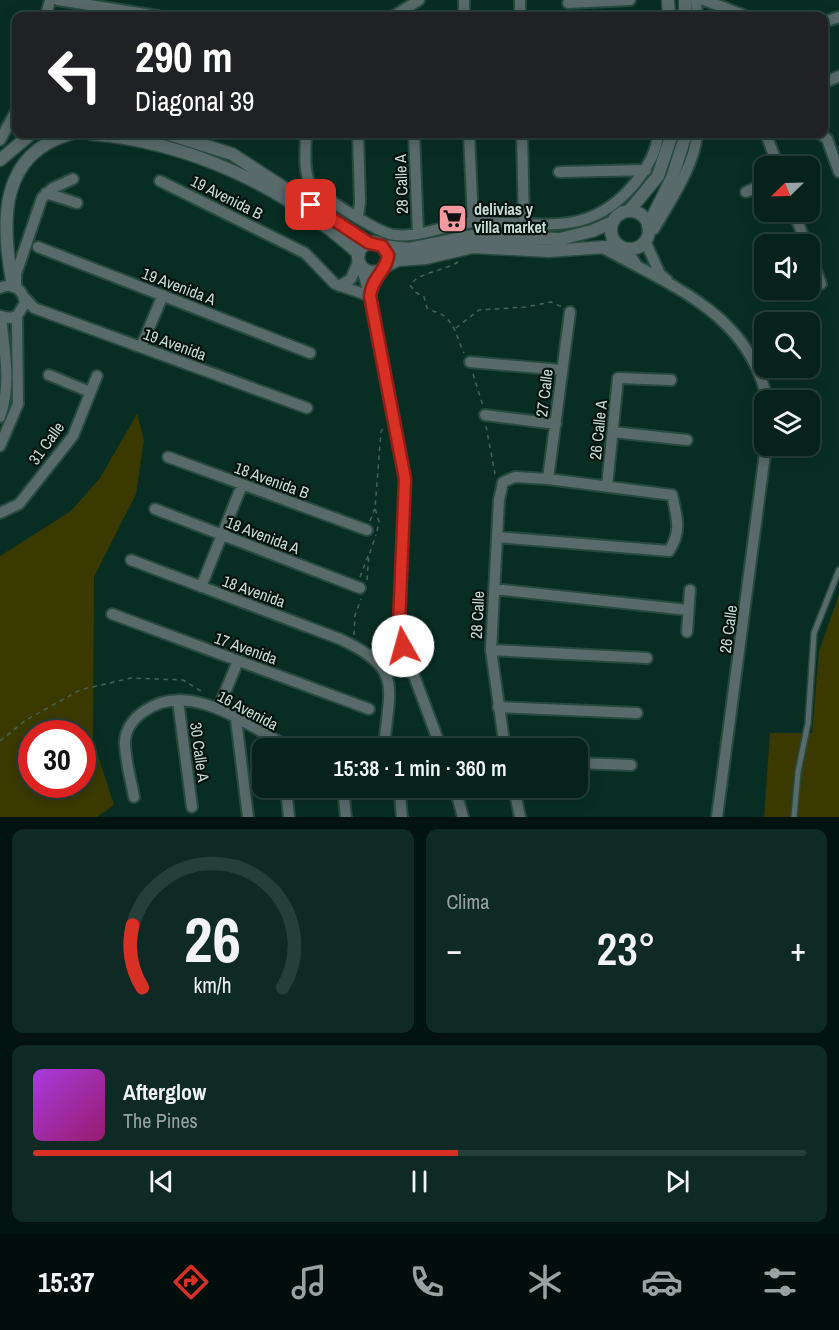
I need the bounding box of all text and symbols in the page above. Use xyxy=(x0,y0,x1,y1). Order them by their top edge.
text: 290 m xyxy=(135,29,233,85)
icon: left xyxy=(36,36,114,114)
text: Diagonal 39 xyxy=(135,83,254,119)
street label: 28 Calle A xyxy=(389,153,413,214)
north arrow xyxy=(754,156,820,222)
map controls xyxy=(754,156,820,456)
street label: 19 Avenida B xyxy=(187,170,267,225)
pin xyxy=(285,179,336,230)
icon: arrive xyxy=(294,188,327,221)
place label: delivias y villa market xyxy=(474,198,547,238)
supermarket icon: delivias y villa market xyxy=(437,202,469,234)
button: sound xyxy=(754,234,820,300)
street label: 19 Avenida A xyxy=(139,262,219,310)
button: search xyxy=(754,312,820,378)
street label: 19 Avenida xyxy=(140,322,210,366)
street label: 27 Calle xyxy=(530,368,558,418)
button: layers xyxy=(754,390,820,456)
street label: 26 Calle A xyxy=(584,399,612,461)
street label: 31 Calle xyxy=(23,417,69,469)
street label: 18 Avenida B xyxy=(232,456,313,504)
street label: 18 Avenida A xyxy=(223,511,303,559)
street label: 18 Avenida xyxy=(219,569,289,613)
street label: 28 Calle xyxy=(465,590,489,640)
street label: 26 Calle xyxy=(714,604,742,654)
position arrow xyxy=(371,614,435,678)
street label: 17 Avenida xyxy=(211,626,281,670)
street label: 16 Avenida xyxy=(214,685,283,735)
speed limit sign: 30 xyxy=(18,720,96,798)
street label: 30 Calle A xyxy=(185,721,215,783)
text: 15:38 · 1 min · 360 m xyxy=(333,753,507,783)
text: Clima xyxy=(447,888,489,915)
text: 26 xyxy=(184,897,241,981)
text: 23° xyxy=(597,918,656,979)
text: − xyxy=(447,927,462,971)
text: + xyxy=(790,927,806,971)
text: km/h xyxy=(194,971,232,1000)
text: Afterglow xyxy=(123,1077,206,1107)
text: The Pines xyxy=(123,1107,198,1134)
icon: previous xyxy=(145,1165,178,1198)
icon: pause xyxy=(403,1165,436,1198)
icon: next xyxy=(661,1165,694,1198)
icon: directions xyxy=(170,1261,212,1303)
icon: music xyxy=(288,1261,330,1303)
icon: phone xyxy=(406,1261,448,1303)
icon: climate xyxy=(524,1261,566,1303)
icon: car xyxy=(641,1261,683,1303)
icon: filters xyxy=(759,1261,801,1303)
text: 15:37 xyxy=(38,1264,95,1300)

